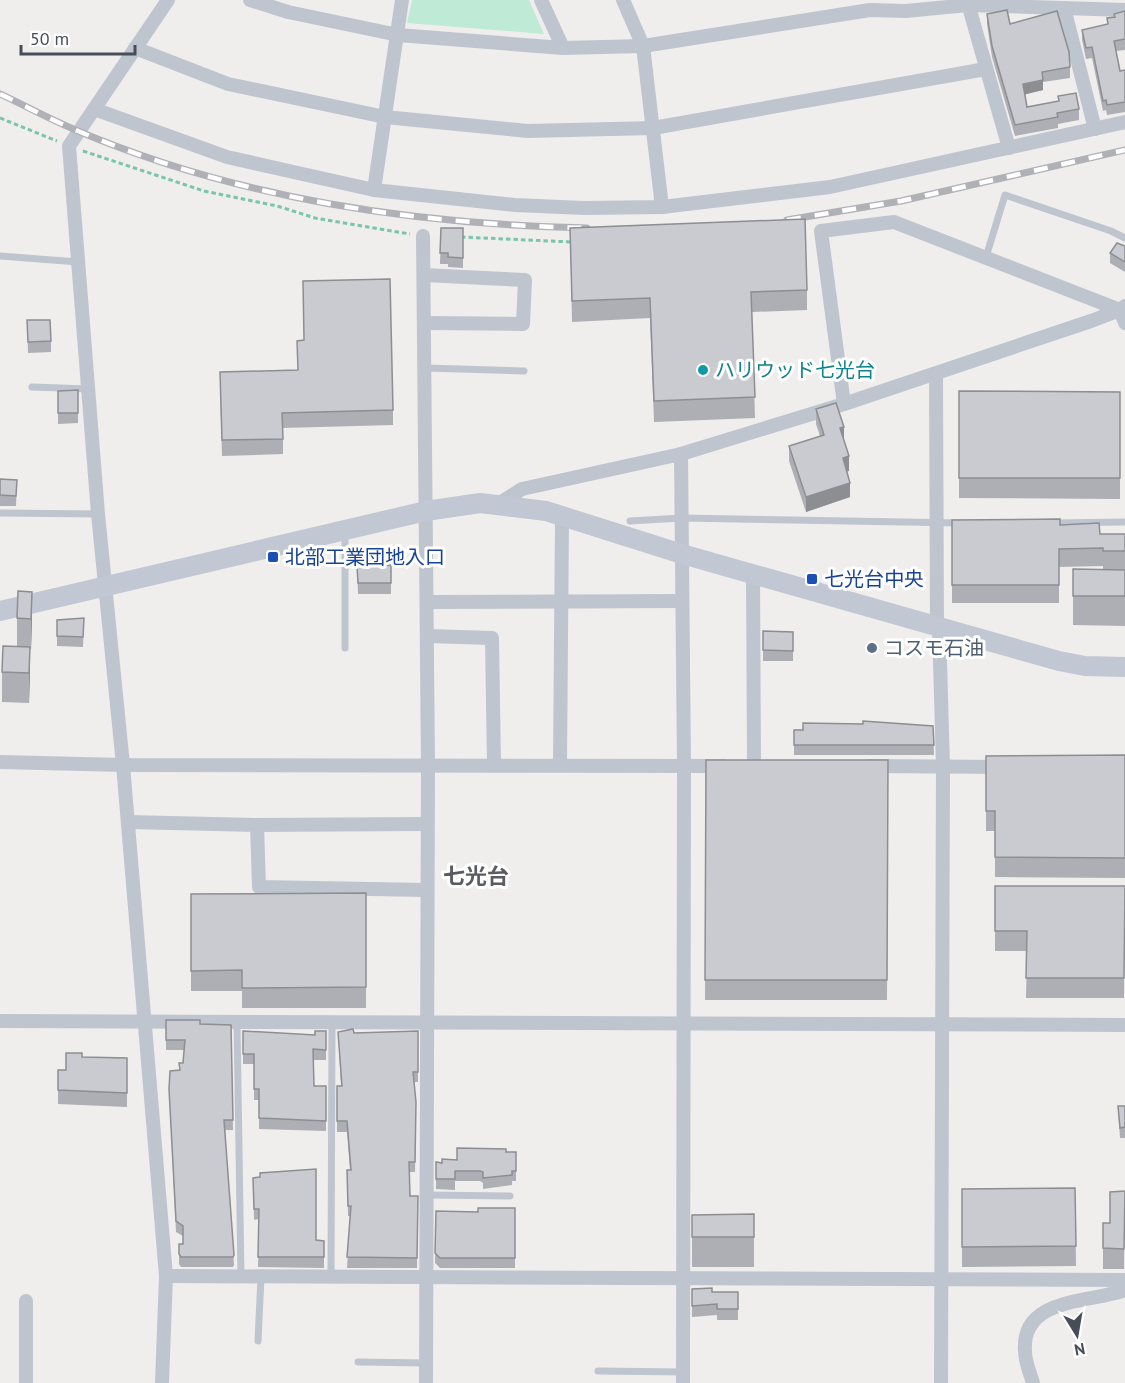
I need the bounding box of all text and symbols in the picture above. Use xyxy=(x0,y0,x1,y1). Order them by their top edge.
scale bar xyxy=(21,18,135,56)
text: 50 m xyxy=(30,27,69,50)
place label: ハリウッド七光台 xyxy=(715,357,875,383)
marker: ハリウッド七光台 xyxy=(696,363,710,377)
place label: 北部工業団地入口 xyxy=(285,544,445,570)
marker: 北部工業団地入口 xyxy=(266,550,280,564)
place label: 七光台中央 xyxy=(824,566,924,592)
marker: 七光台中央 xyxy=(805,572,819,586)
place label: コスモ石油 xyxy=(884,635,984,661)
marker: コスモ石油 xyxy=(865,641,879,655)
district label: 七光台 xyxy=(443,862,509,890)
north arrow xyxy=(1047,1305,1107,1365)
text: N xyxy=(1073,1339,1087,1361)

